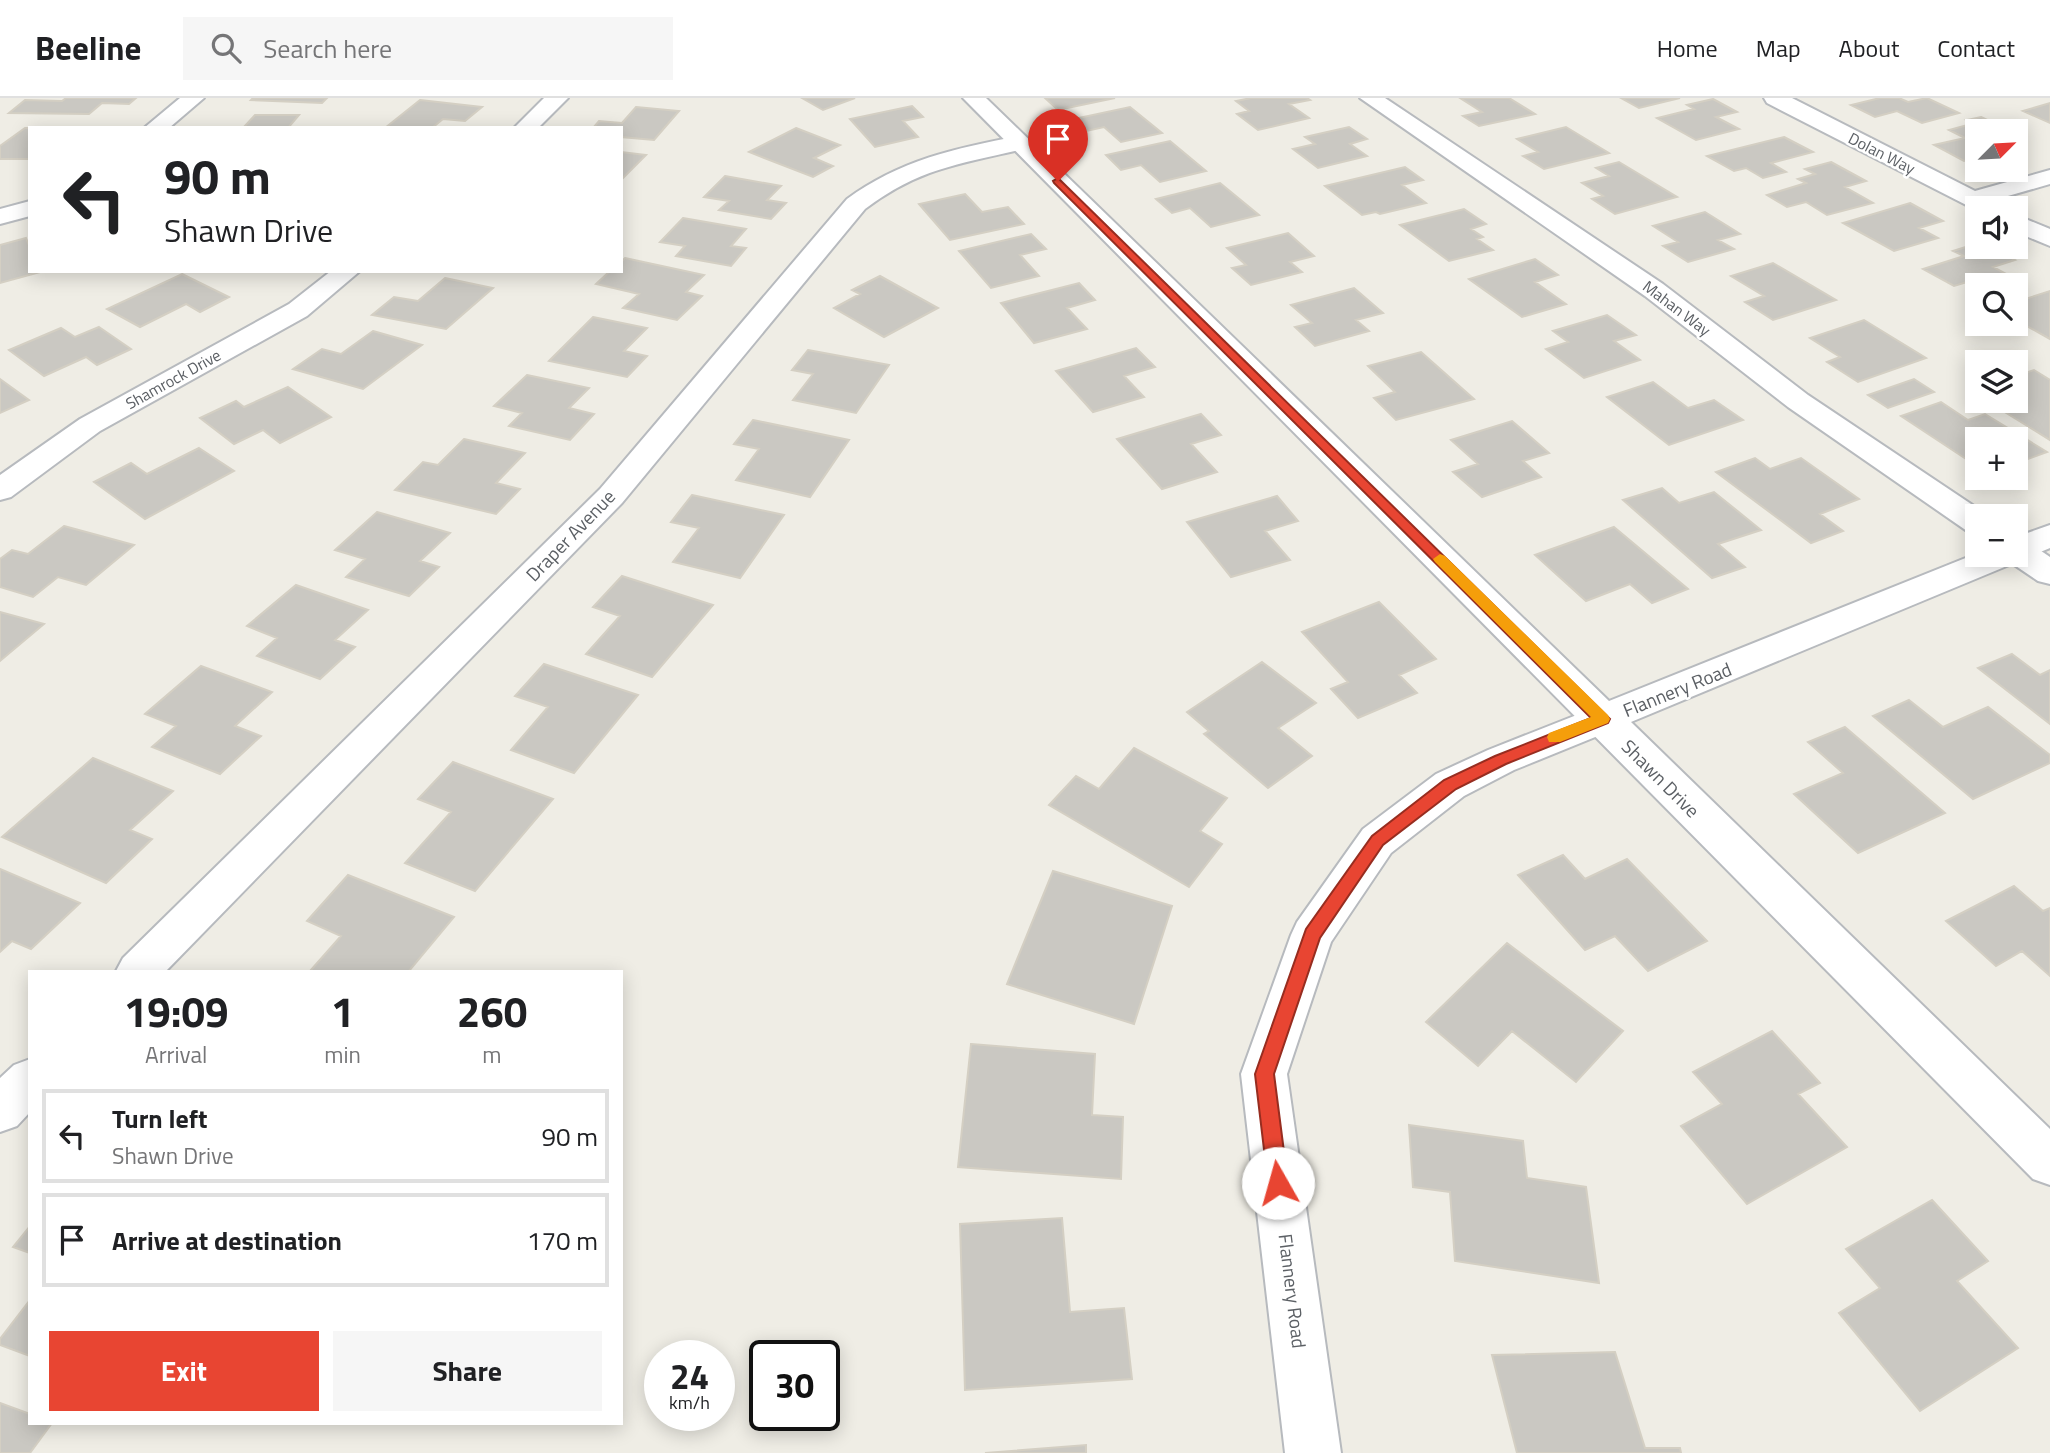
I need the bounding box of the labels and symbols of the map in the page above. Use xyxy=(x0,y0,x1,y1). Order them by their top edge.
pin xyxy=(1028,109,1088,181)
north arrow xyxy=(1965,119,2028,182)
street label: Dolan Way xyxy=(1844,126,1920,180)
street label: Mahan Way xyxy=(1638,274,1716,342)
street label: Shamrock Drive xyxy=(121,343,225,415)
street label: Draper Avenue xyxy=(519,482,621,588)
street label: Flannery Road xyxy=(1618,654,1736,724)
street label: Shawn Drive xyxy=(1615,732,1707,824)
position arrow xyxy=(1241,1146,1315,1220)
street label: Flannery Road xyxy=(1272,1232,1314,1350)
speed limit sign: 30 xyxy=(749,1340,840,1431)

